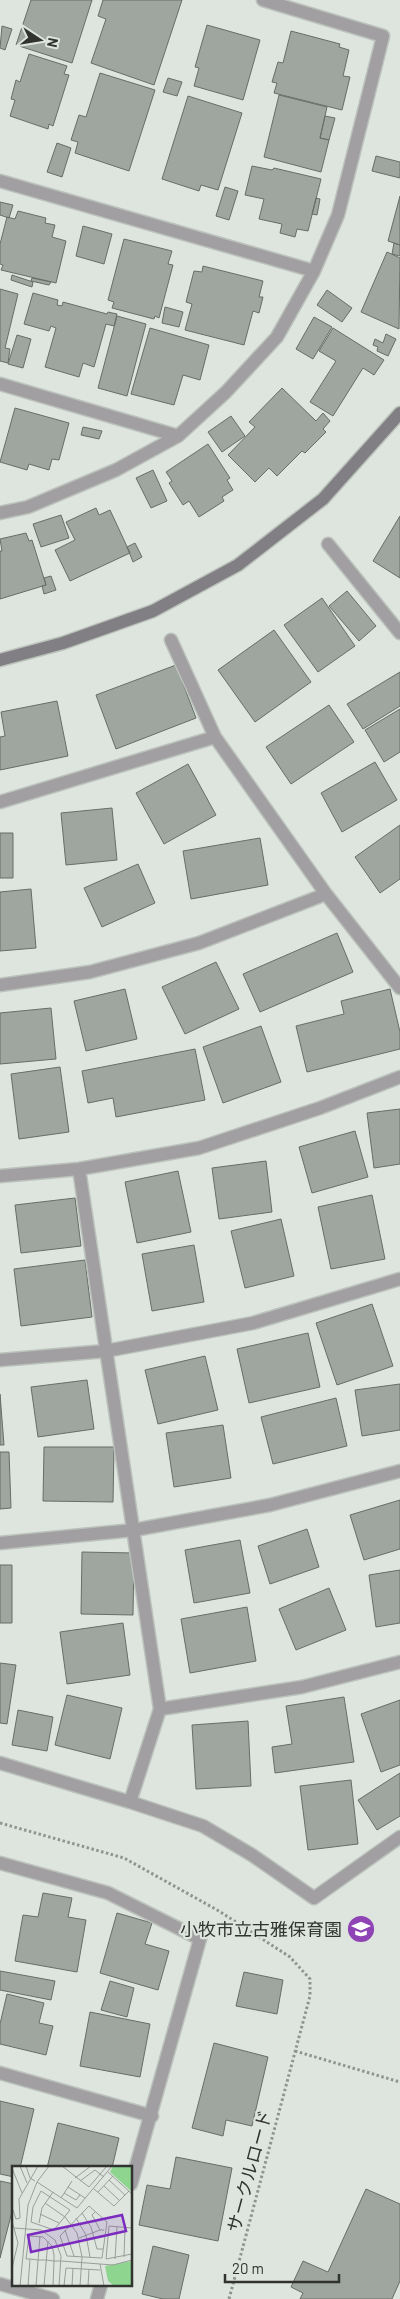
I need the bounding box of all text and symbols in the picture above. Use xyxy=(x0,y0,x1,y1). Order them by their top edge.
north arrow xyxy=(15,15,65,65)
text: N xyxy=(44,36,62,49)
school or university icon: 小牧市立古雅保育園 xyxy=(346,1914,376,1944)
place label: 小牧市立古雅保育園 xyxy=(180,1918,342,1940)
street label: サークルロード xyxy=(222,2108,276,2234)
inset map xyxy=(12,2166,132,2286)
scale bar xyxy=(225,2252,339,2284)
text: 20 m xyxy=(232,2259,264,2277)

